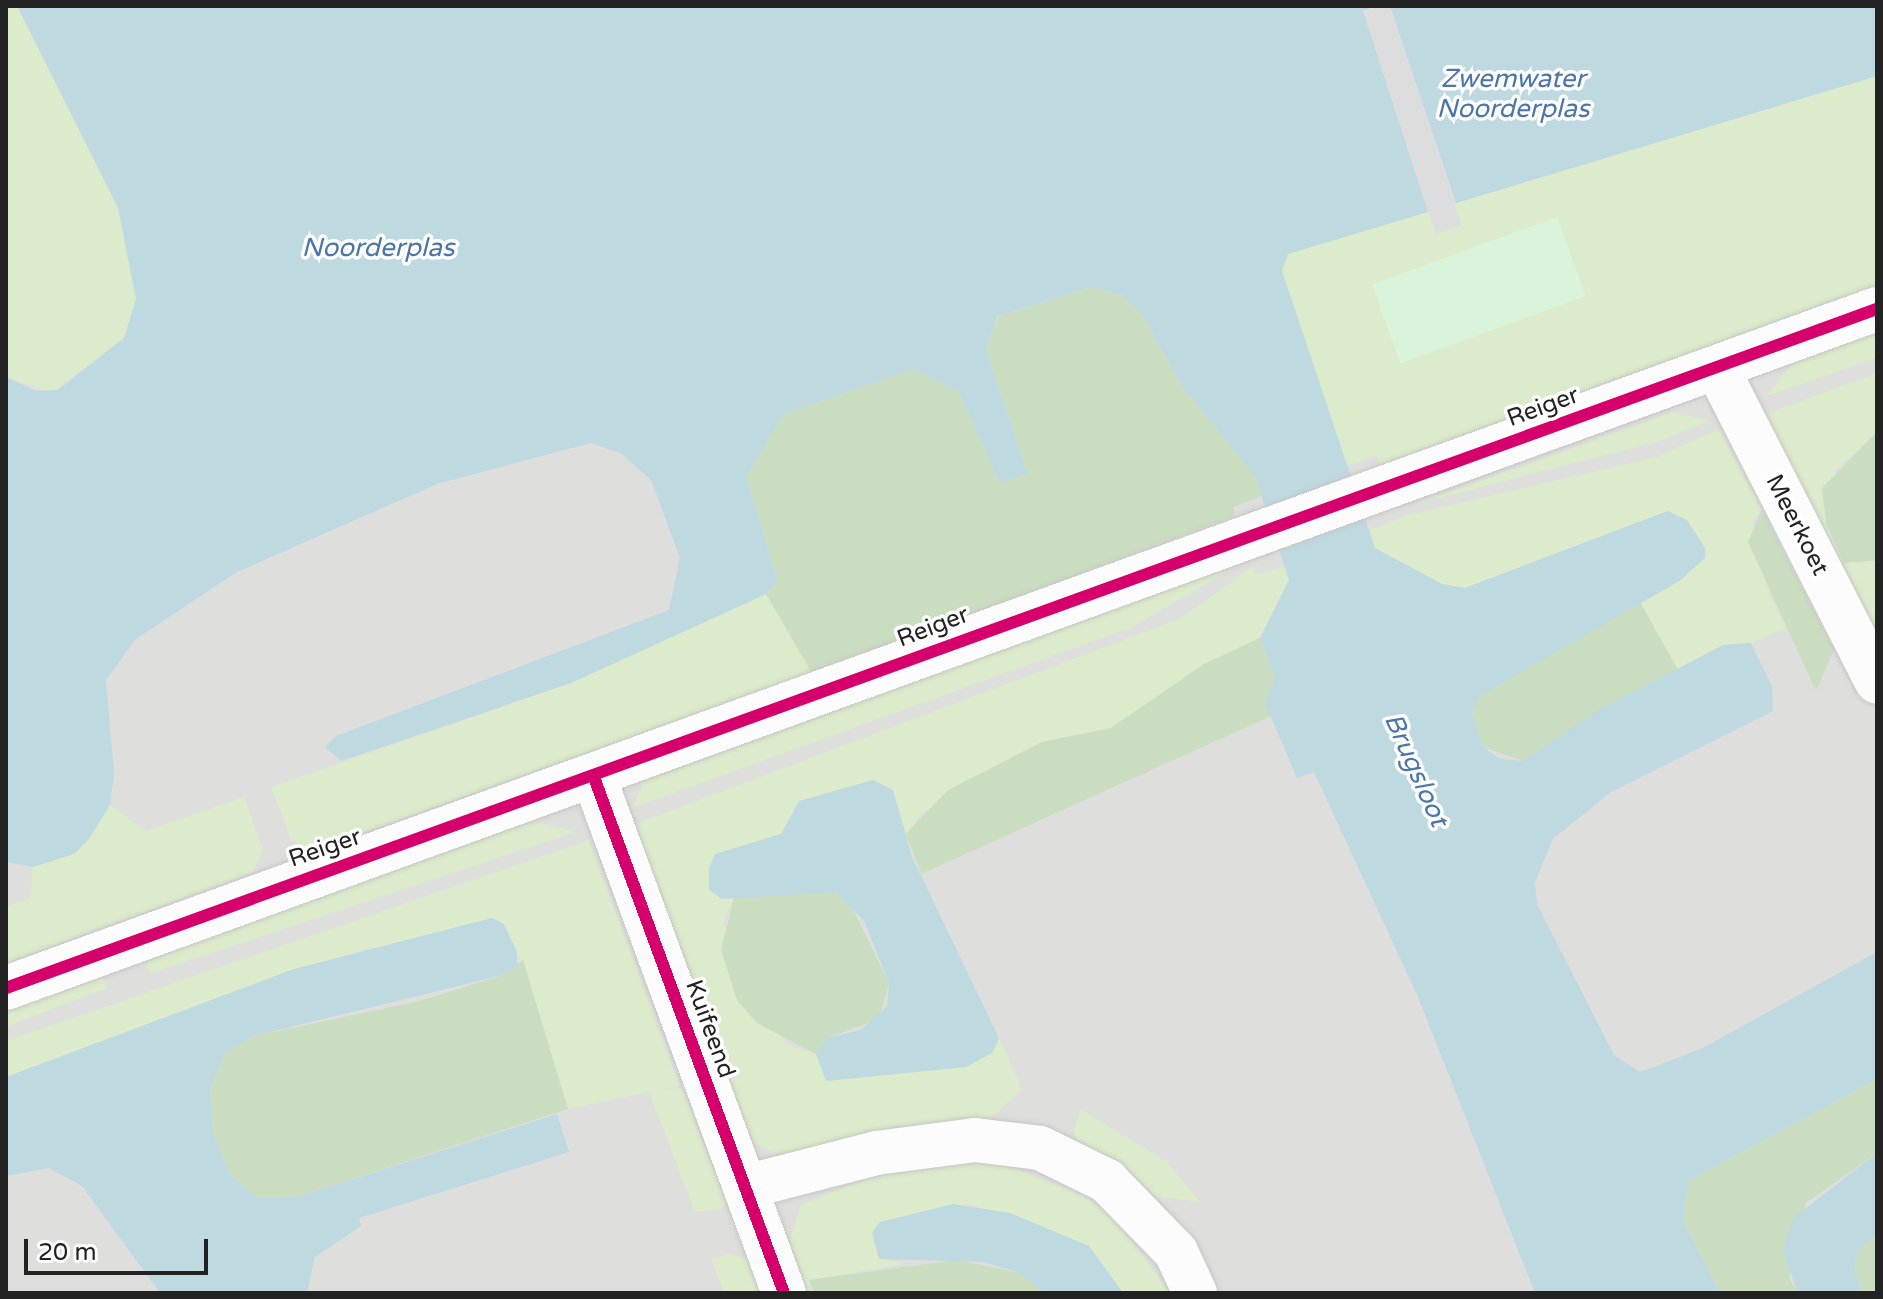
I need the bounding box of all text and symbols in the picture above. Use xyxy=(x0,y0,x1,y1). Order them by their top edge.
water label: Zwemwater Noorderplas xyxy=(1437,63,1589,124)
water label: Noorderplas xyxy=(302,232,454,264)
street label: Reiger xyxy=(1503,381,1583,433)
street label: Meerkoet xyxy=(1759,470,1835,580)
street label: Reiger xyxy=(893,600,973,654)
water label: Brugsloot xyxy=(1377,709,1455,831)
street label: Reiger xyxy=(285,822,365,874)
street label: Kuifeend xyxy=(679,976,741,1082)
scale bar xyxy=(28,1223,212,1273)
text: 20 m xyxy=(38,1238,96,1267)

